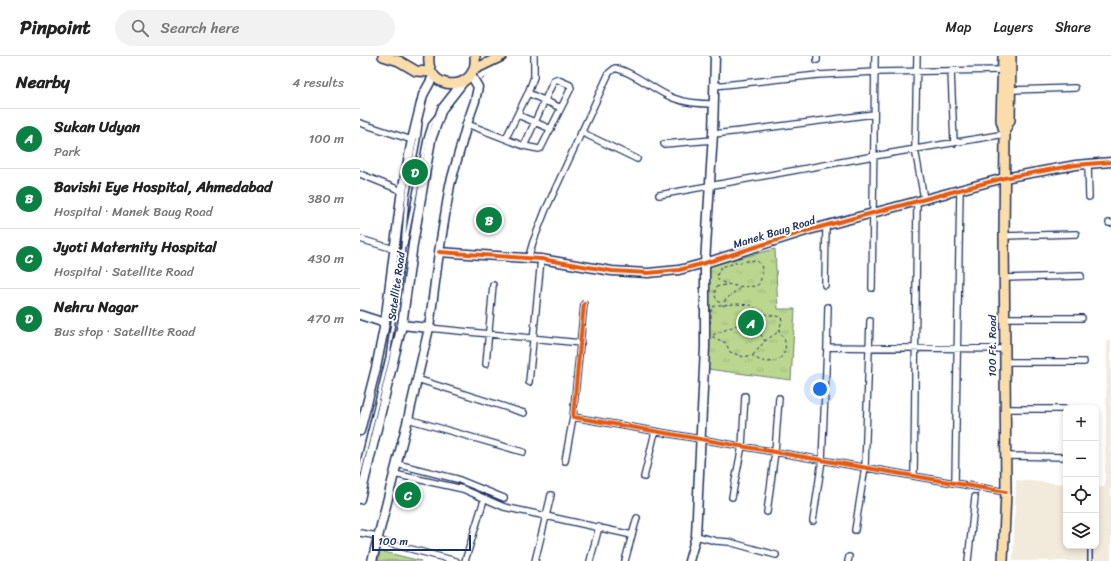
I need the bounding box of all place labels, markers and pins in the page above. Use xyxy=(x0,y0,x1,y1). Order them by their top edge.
pin: D xyxy=(402,157,428,187)
pin: B xyxy=(476,205,502,235)
pin: A xyxy=(738,308,764,338)
pin: C xyxy=(395,480,421,510)

